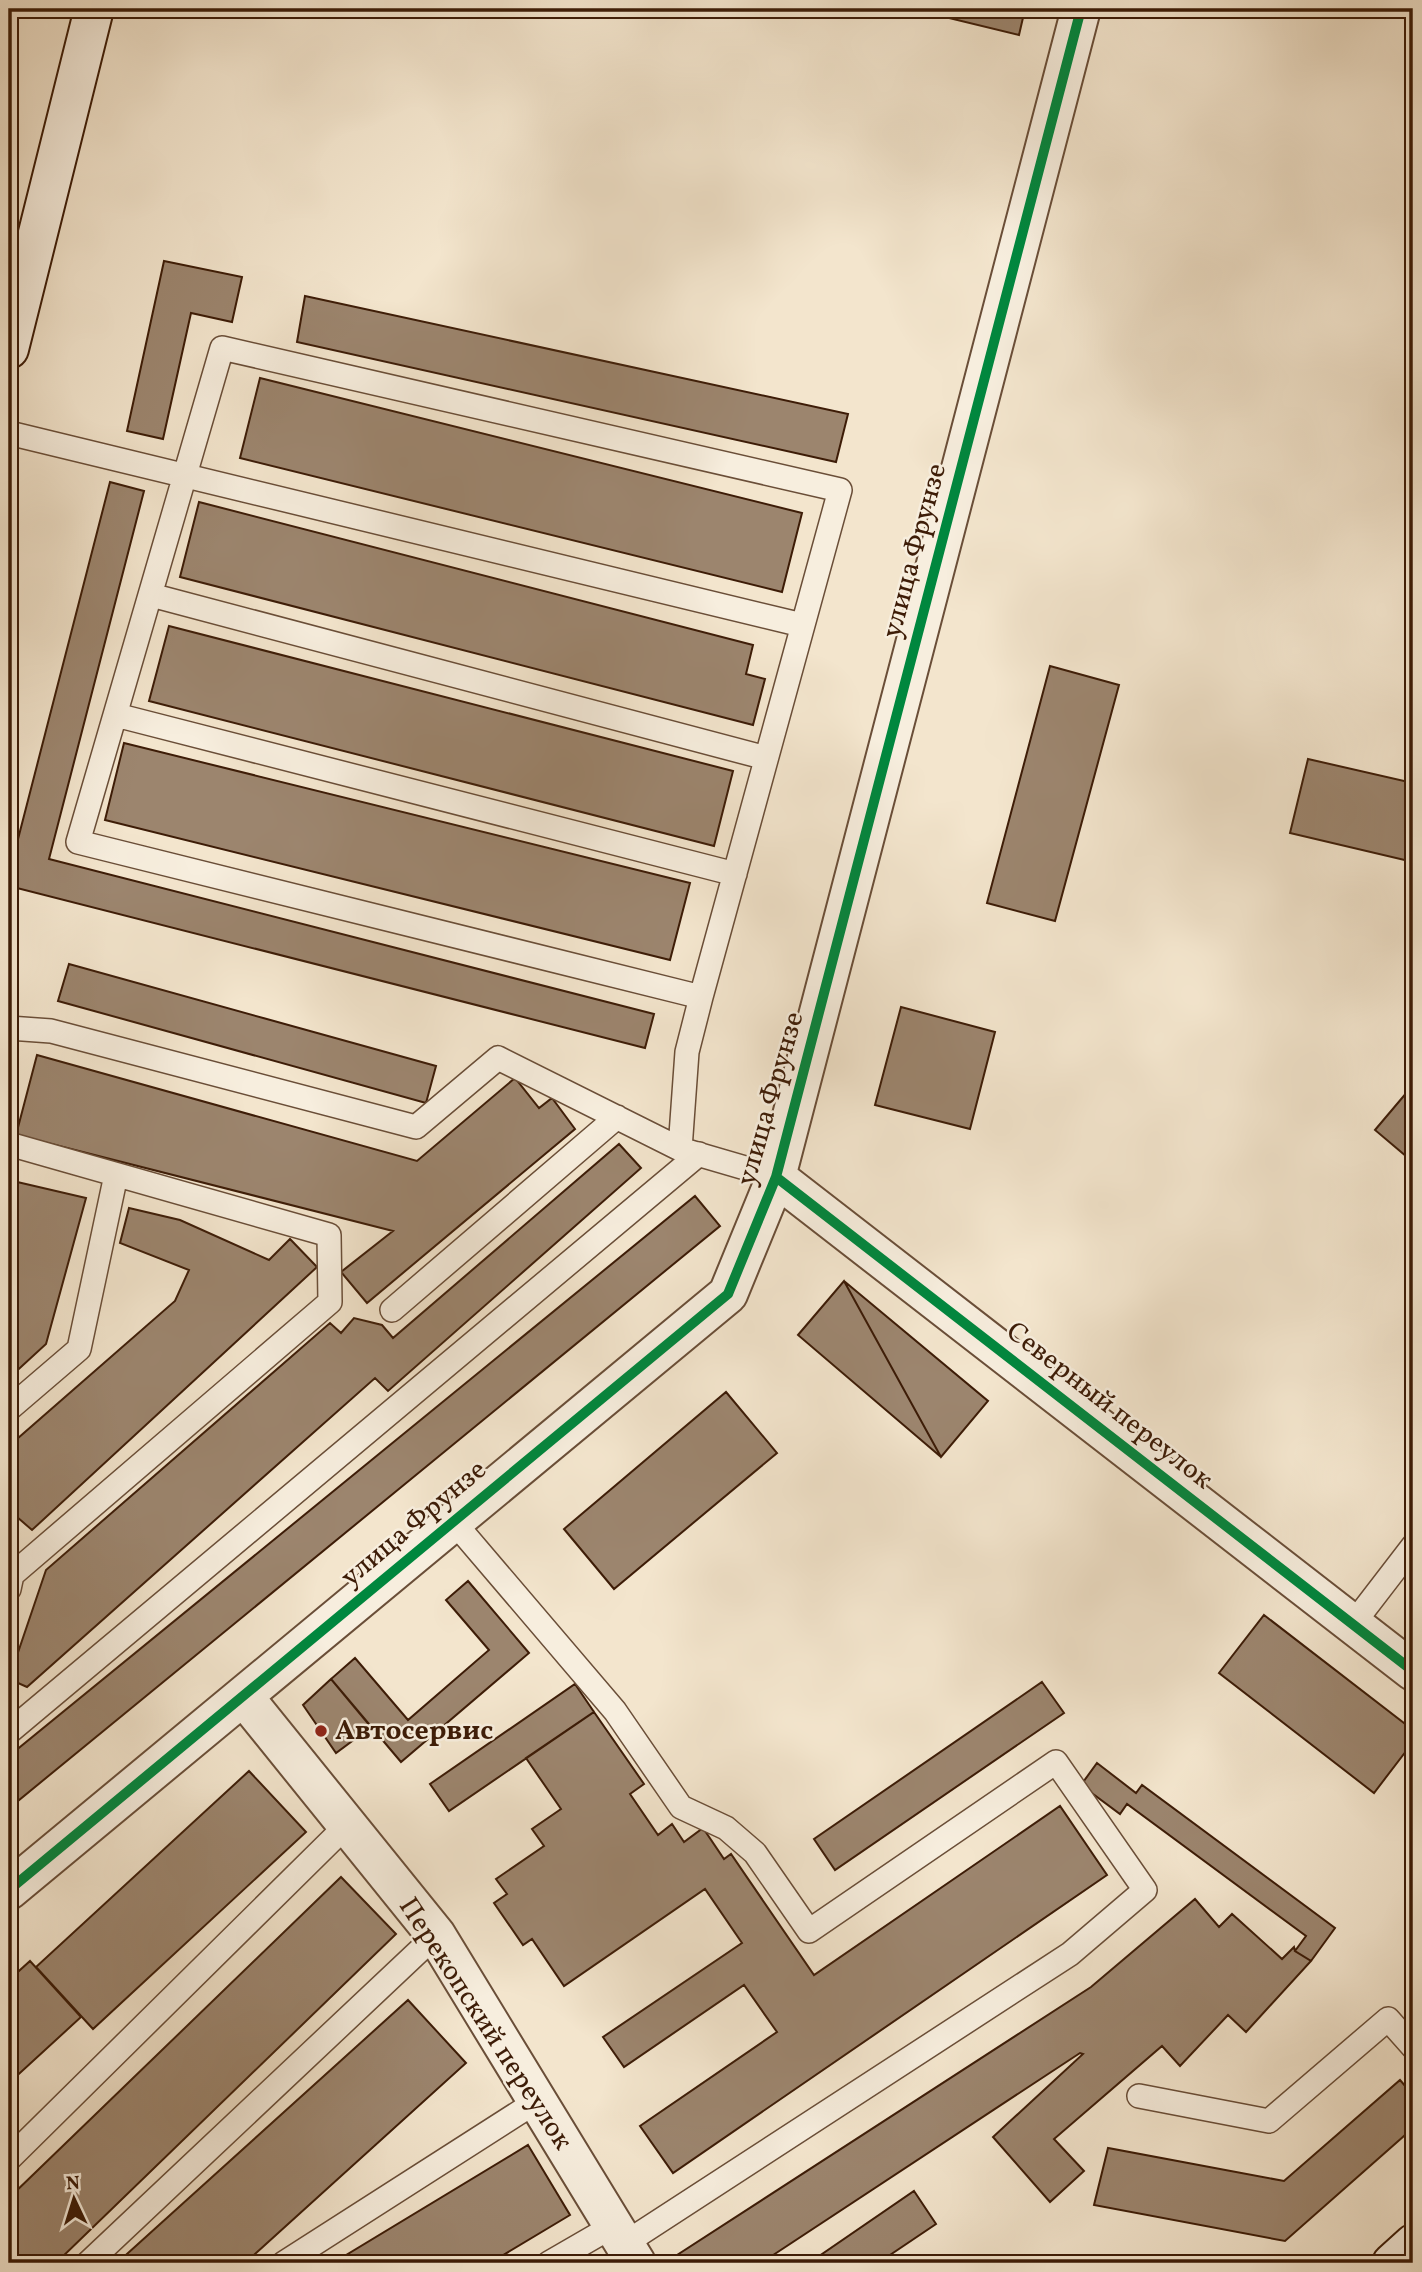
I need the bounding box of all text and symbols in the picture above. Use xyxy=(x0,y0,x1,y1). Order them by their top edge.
street label: улица Фрунзе xyxy=(873,459,957,643)
street label: улица Фрунзе xyxy=(728,1007,814,1191)
street label: Северный переулок xyxy=(997,1313,1221,1499)
street label: улица Фрунзе xyxy=(333,1451,495,1597)
place label: Автосервис xyxy=(335,1712,493,1751)
marker: Автосервис xyxy=(313,1723,329,1739)
street label: Перекопский переулок xyxy=(389,1890,582,2158)
north arrow xyxy=(38,2164,108,2234)
text: N xyxy=(65,2171,81,2197)

